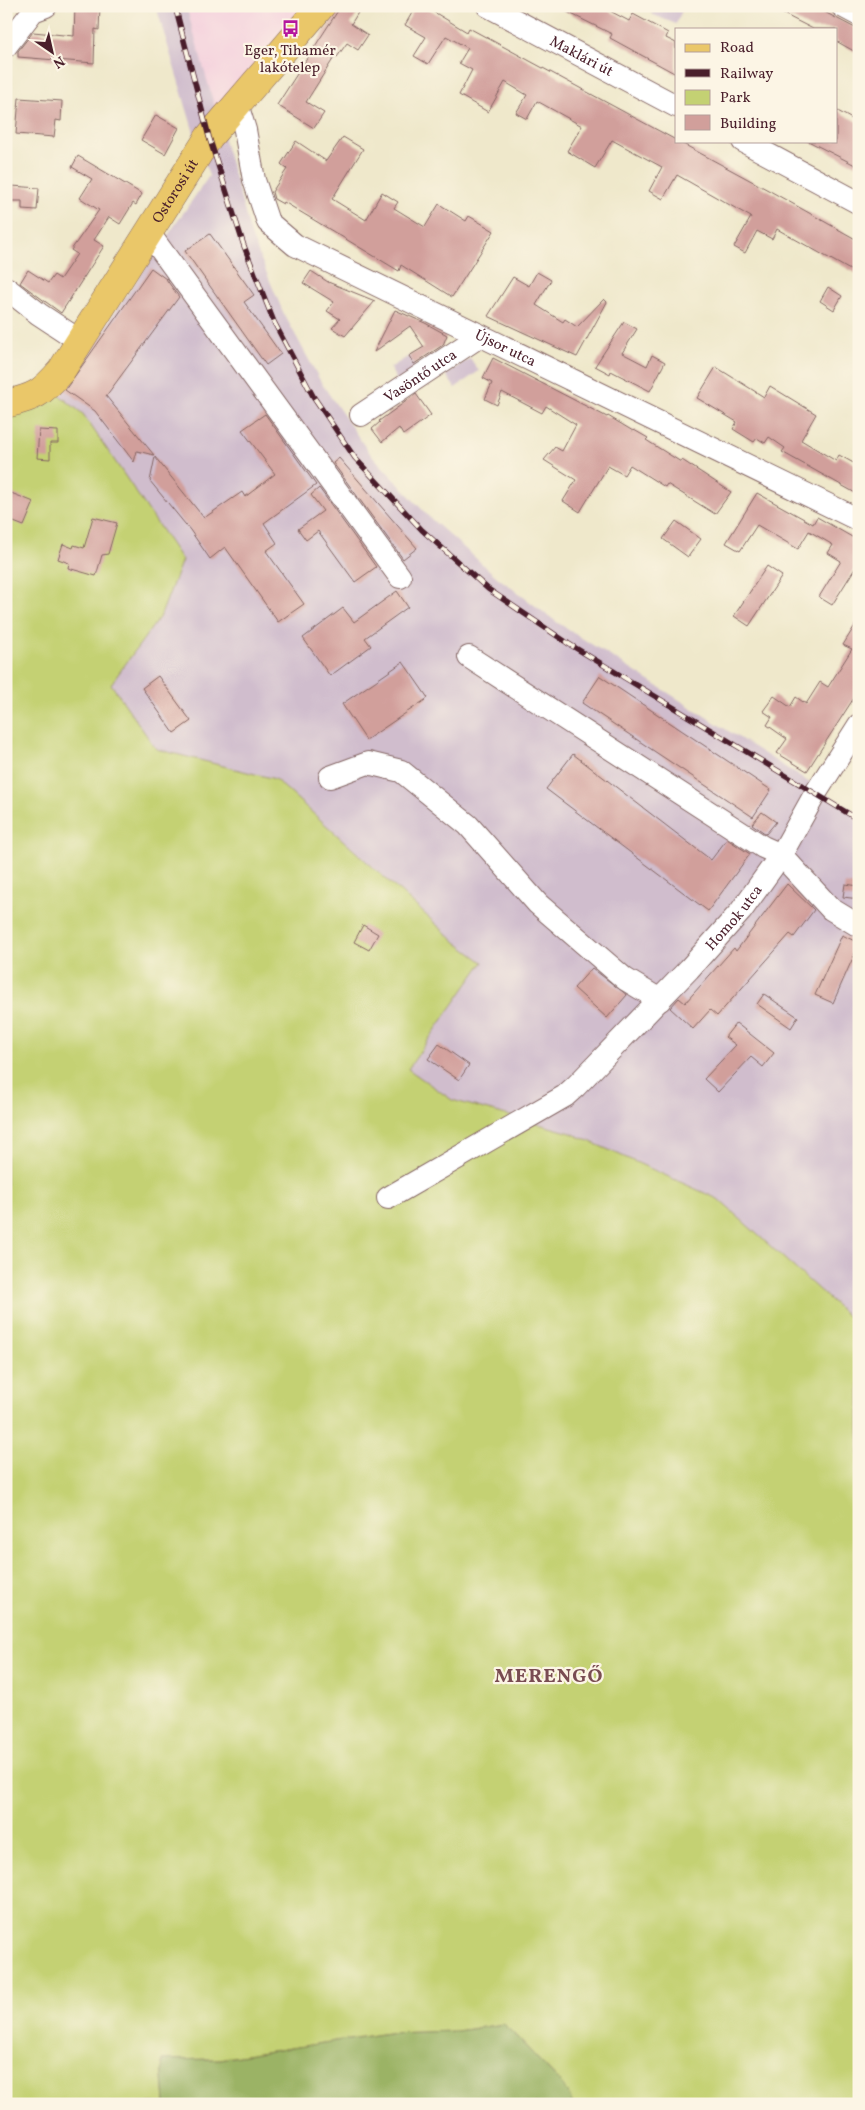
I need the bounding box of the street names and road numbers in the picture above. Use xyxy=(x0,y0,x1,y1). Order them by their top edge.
street label: Maklári út xyxy=(545,32,616,83)
street label: Ostorosi út xyxy=(148,155,204,228)
street label: Újsor utca xyxy=(471,325,539,373)
street label: Vasöntő utca xyxy=(380,345,462,409)
street label: Homok utca xyxy=(701,881,768,956)

